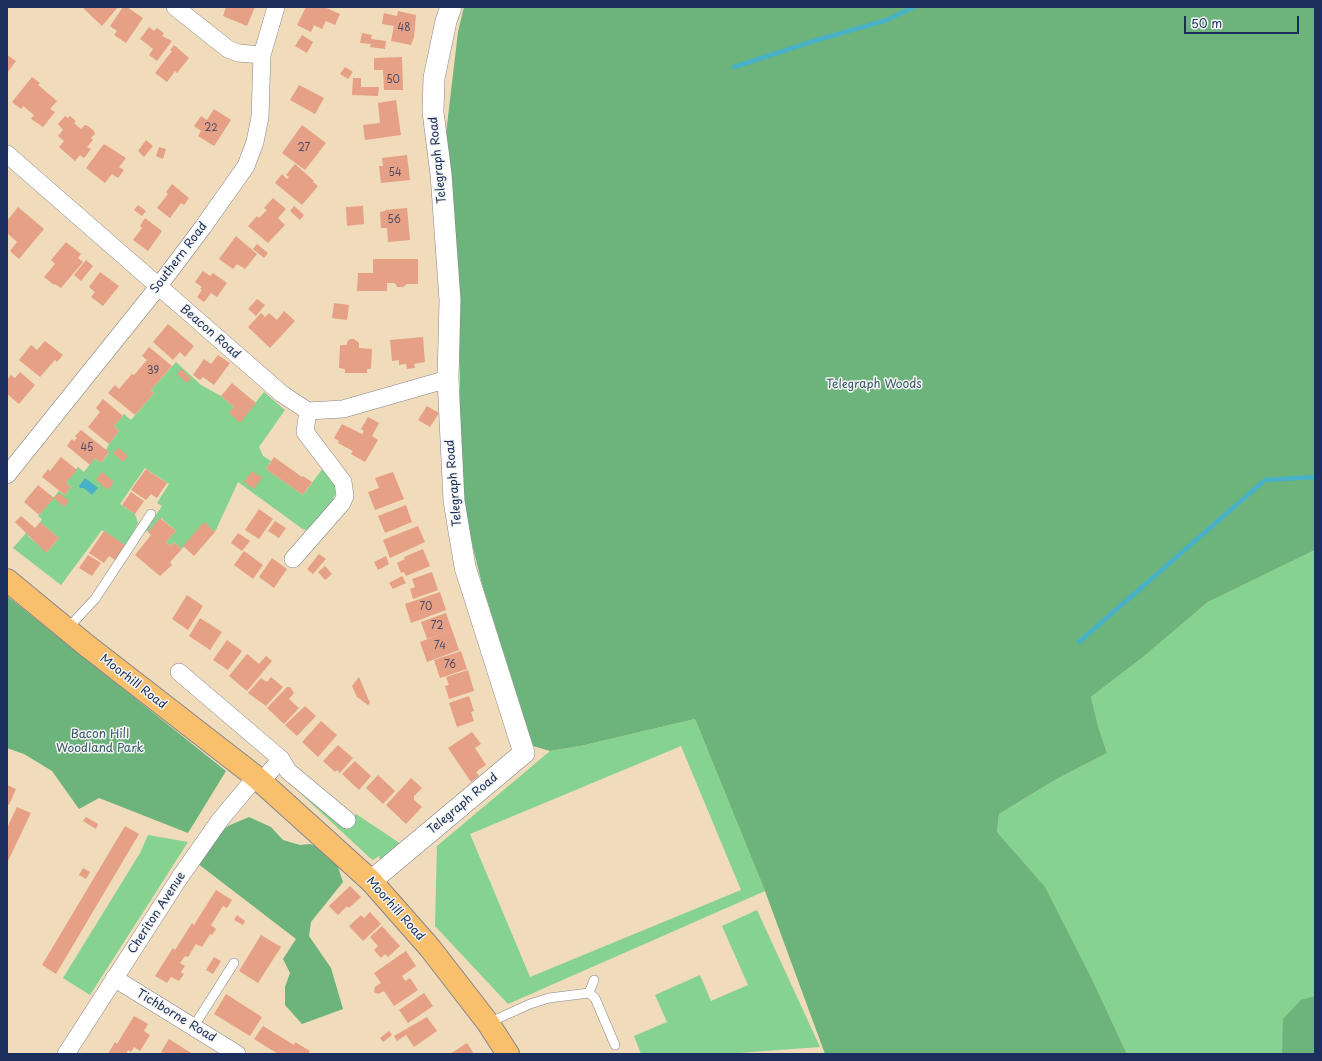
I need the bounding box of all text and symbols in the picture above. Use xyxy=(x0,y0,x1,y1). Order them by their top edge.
scale bar xyxy=(1186,8,1301,34)
text: 50 m xyxy=(1191,14,1222,32)
house number: 48 xyxy=(398,22,410,34)
house number: 50 xyxy=(386,74,400,86)
street label: Telegraph Road xyxy=(426,116,450,204)
house number: 22 xyxy=(204,122,218,134)
house number: 27 xyxy=(298,142,310,154)
house number: 54 xyxy=(388,167,402,179)
house number: 56 xyxy=(387,214,401,226)
street label: Southern Road xyxy=(148,220,210,296)
street label: Beacon Road xyxy=(177,302,243,362)
house number: 39 xyxy=(147,365,159,377)
park label: Telegraph Woods xyxy=(826,378,922,392)
street label: Telegraph Road xyxy=(443,439,465,527)
house number: 45 xyxy=(81,442,93,454)
house number: 70 xyxy=(420,601,432,613)
house number: 72 xyxy=(431,620,443,632)
house number: 74 xyxy=(434,640,446,652)
street label: Moorhill Road xyxy=(97,652,169,712)
house number: 76 xyxy=(444,659,456,671)
park label: Bacon Hill Woodland Park xyxy=(56,728,144,756)
street label: Telegraph Road xyxy=(425,770,501,838)
street label: Cheriton Avenue xyxy=(125,869,189,957)
street label: Moorhill Road xyxy=(363,874,427,944)
street label: Tichborne Road xyxy=(134,987,218,1045)

